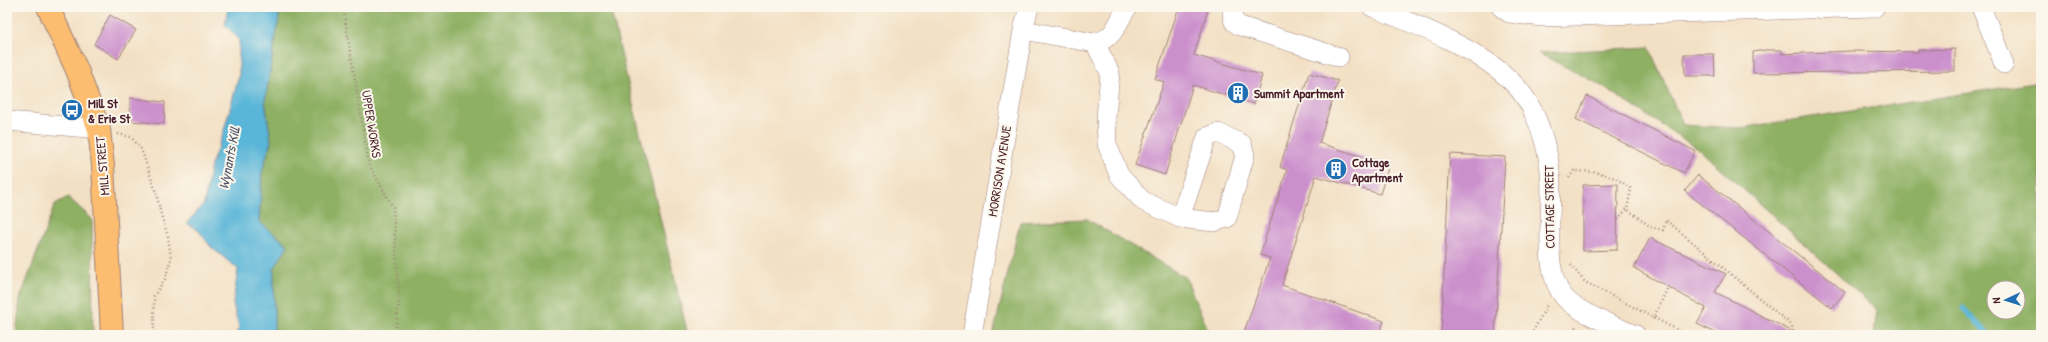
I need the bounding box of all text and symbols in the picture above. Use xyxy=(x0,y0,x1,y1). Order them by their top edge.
building icon: Summit Apartment xyxy=(1225,80,1251,106)
place label: Summit Apartment xyxy=(1254,84,1345,103)
street label: UPPER WORKS xyxy=(358,89,386,159)
place label: Mill St & Erie St xyxy=(88,94,131,127)
bus stop icon: Mill St & Erie St xyxy=(59,97,85,123)
water label: Wynants Kill xyxy=(213,124,245,191)
street label: MORRISON AVENUE xyxy=(983,124,1015,218)
street label: MILL STREET xyxy=(90,135,114,196)
place label: Cottage Apartment xyxy=(1352,153,1403,187)
building icon: Cottage Apartment xyxy=(1323,156,1349,182)
street label: COTTAGE STREET xyxy=(1539,164,1559,249)
north arrow xyxy=(1986,280,2026,320)
text: N xyxy=(1989,297,2003,304)

